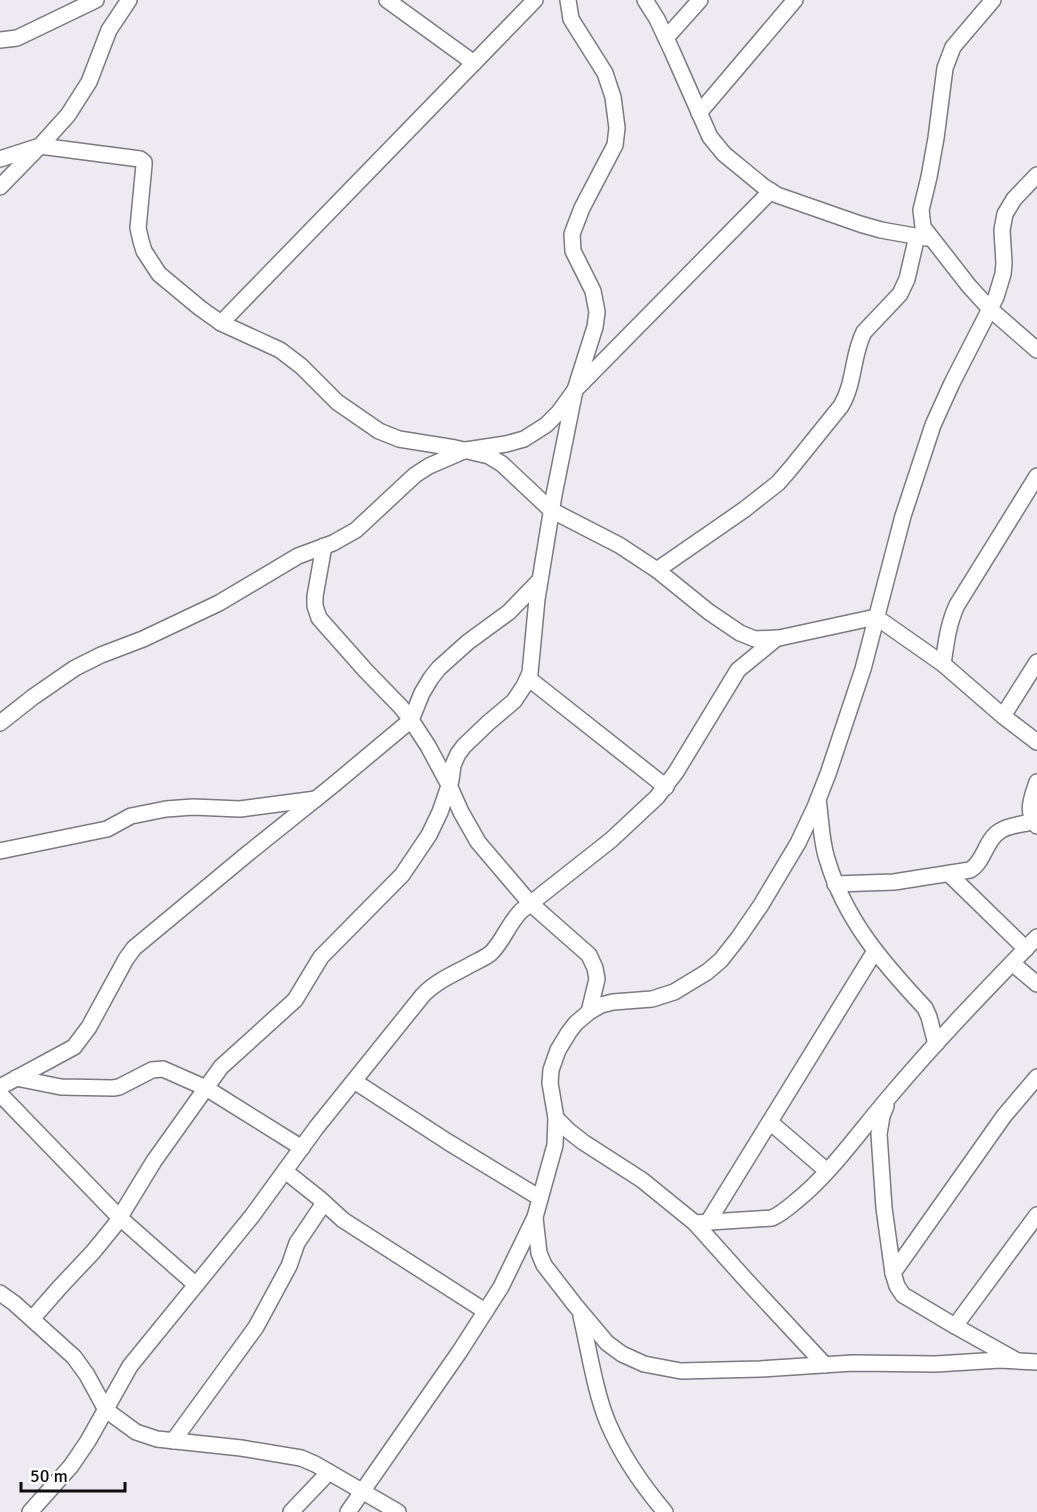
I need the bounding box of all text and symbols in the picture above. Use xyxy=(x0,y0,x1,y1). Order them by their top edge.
scale bar xyxy=(21,1455,124,1493)
text: 50 m xyxy=(30,1465,68,1487)

